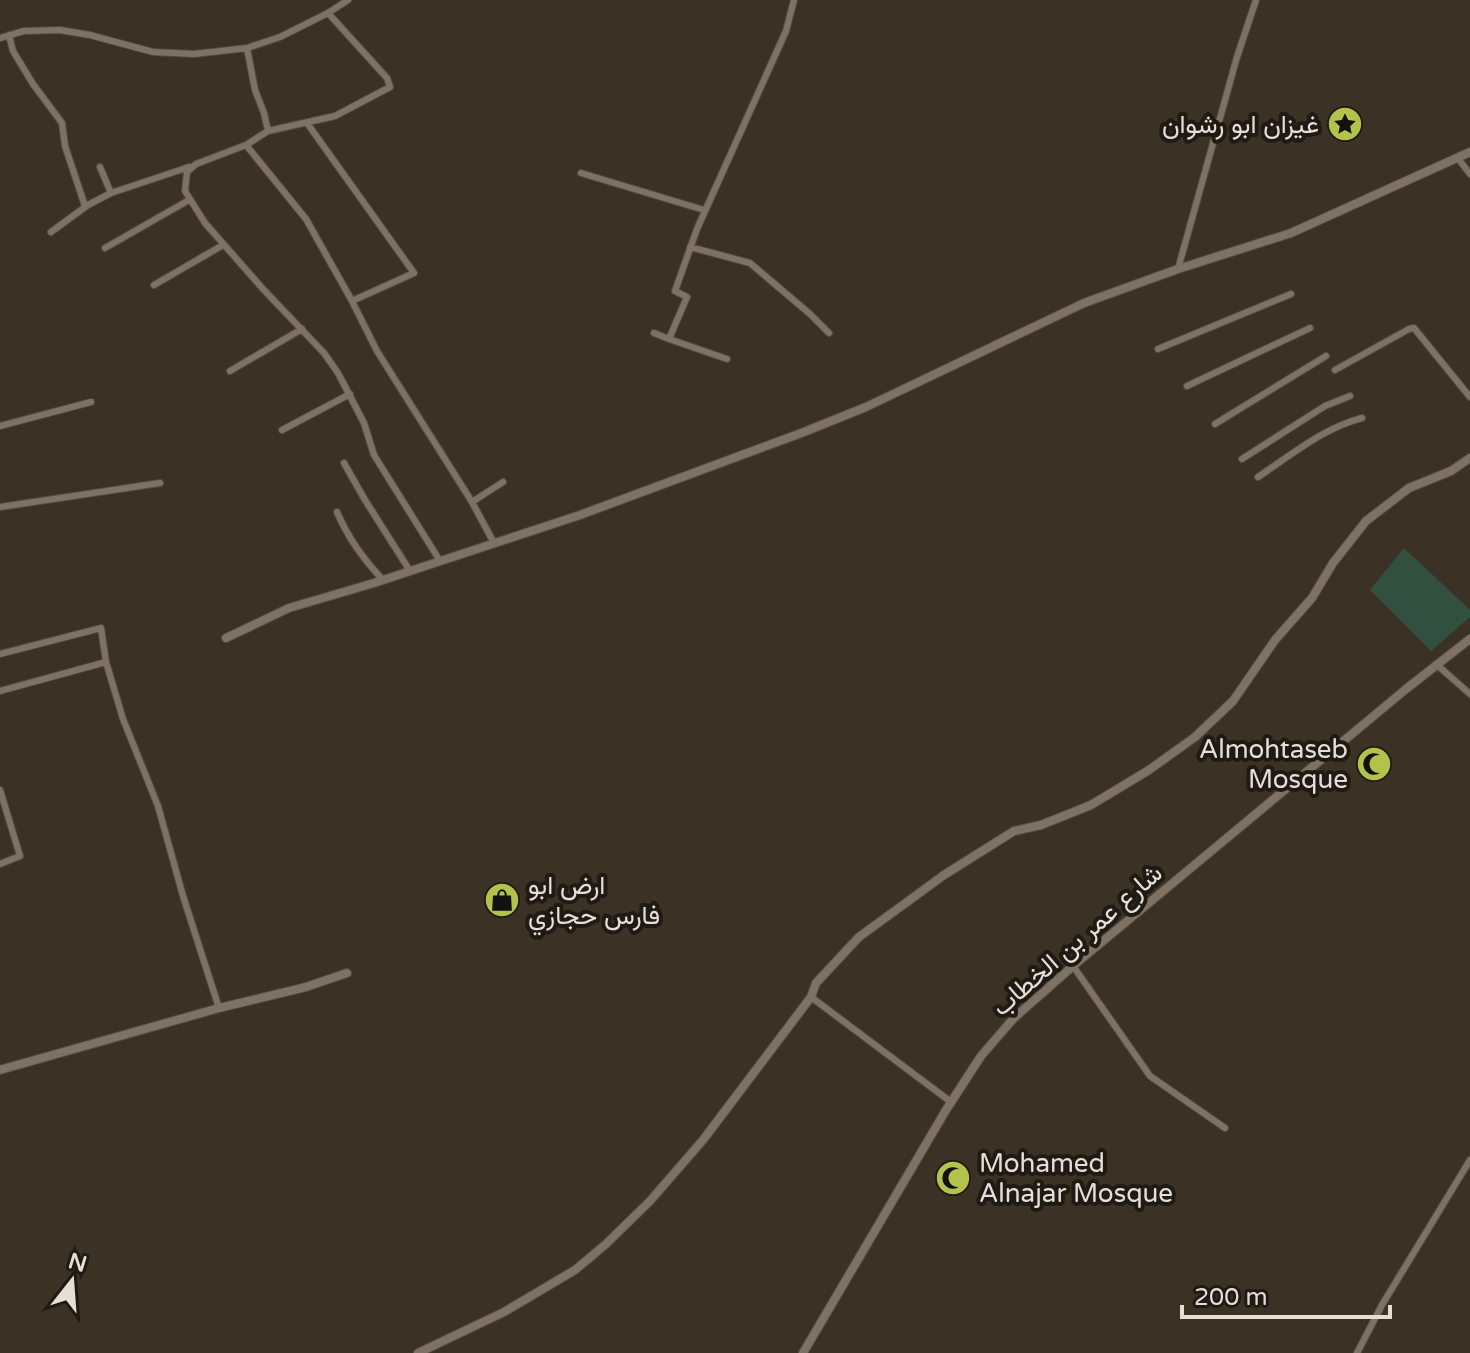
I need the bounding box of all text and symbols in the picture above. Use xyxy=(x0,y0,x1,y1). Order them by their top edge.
place icon: غيزان ابو رشوان xyxy=(1326,105,1364,143)
place label: غيزان ابو رشوان xyxy=(1162,109,1319,140)
place label: Almohtaseb Mosque xyxy=(1199,734,1348,795)
mosque icon: Almohtaseb Mosque xyxy=(1355,745,1393,783)
street label: شارع عمر بن الخطاب xyxy=(985,858,1170,1024)
place label: ارض ابو فارس حجازي xyxy=(528,870,660,936)
shop icon: ارض ابو فارس حجازي xyxy=(483,881,521,919)
place label: Mohamed Alnajar Mosque xyxy=(979,1148,1173,1209)
mosque icon: Mohamed Alnajar Mosque xyxy=(934,1159,972,1197)
north arrow xyxy=(32,1241,112,1321)
text: N xyxy=(65,1248,90,1278)
scale bar xyxy=(1182,1269,1390,1319)
text: 200 m xyxy=(1194,1283,1268,1312)

